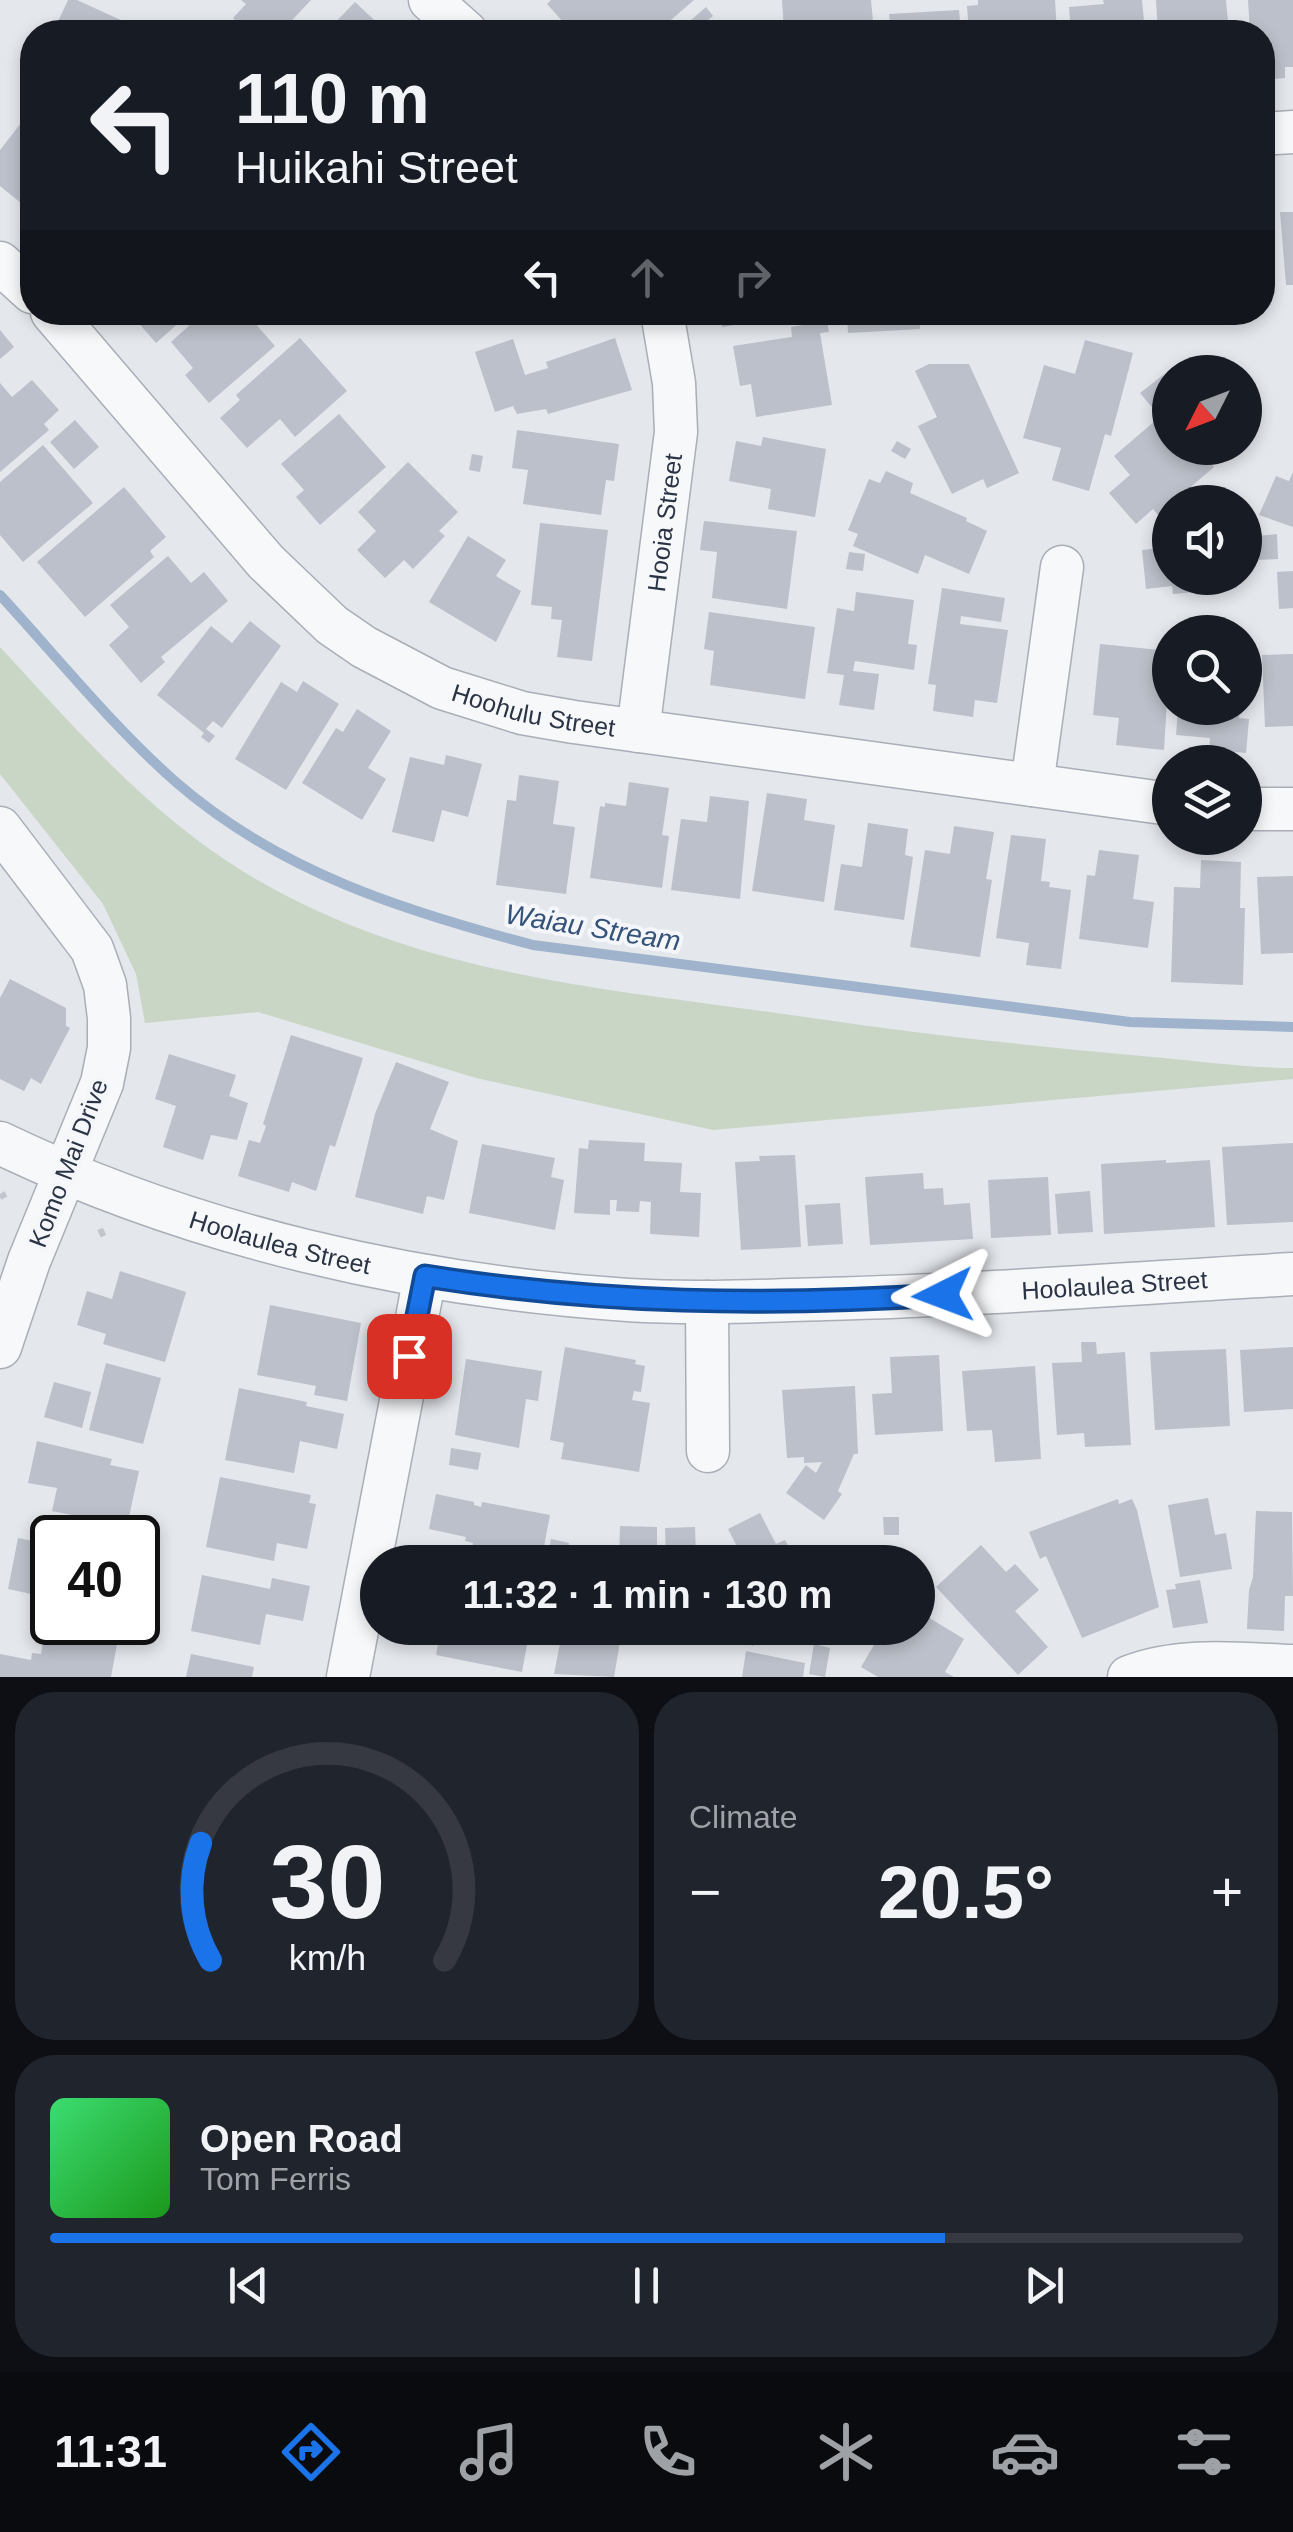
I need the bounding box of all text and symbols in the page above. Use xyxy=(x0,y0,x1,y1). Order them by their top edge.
icon: left xyxy=(70,60,200,190)
text: 110 m xyxy=(235,60,430,138)
text: Huikahi Street xyxy=(235,142,518,193)
icon: left xyxy=(515,250,570,305)
icon: ahead xyxy=(620,250,675,305)
icon: right xyxy=(725,250,780,305)
north arrow xyxy=(1152,355,1262,465)
map controls xyxy=(1152,355,1262,855)
street label: Hooia Street xyxy=(642,452,687,593)
button: sound xyxy=(1152,485,1262,595)
button: search xyxy=(1152,615,1262,725)
street label: Hoohulu Street xyxy=(449,678,617,742)
button: layers xyxy=(1152,745,1262,855)
water label: Waiau Stream xyxy=(503,898,683,957)
street label: Komo Mai Drive xyxy=(23,1075,113,1251)
street label: Hoolaulea Street xyxy=(186,1205,373,1279)
position arrow xyxy=(891,1243,995,1347)
street label: Hoolaulea Street xyxy=(1021,1265,1208,1305)
pin xyxy=(367,1314,452,1399)
icon: arrive xyxy=(382,1329,437,1384)
speed limit sign: 40 xyxy=(30,1515,160,1645)
text: 11:32 · 1 min · 130 m xyxy=(463,1574,832,1616)
text: Climate xyxy=(689,1799,797,1835)
text: 30 xyxy=(269,1824,385,1940)
text: 20.5° xyxy=(878,1850,1054,1934)
text: − xyxy=(689,1861,721,1923)
text: + xyxy=(1211,1861,1243,1923)
text: km/h xyxy=(288,1938,366,1978)
text: Open Road xyxy=(200,2118,403,2160)
text: Tom Ferris xyxy=(200,2161,351,2197)
icon: previous xyxy=(221,2258,276,2313)
icon: pause xyxy=(619,2258,674,2313)
icon: next xyxy=(1017,2258,1072,2313)
icon: directions xyxy=(276,2417,346,2487)
icon: music xyxy=(454,2417,524,2487)
icon: phone xyxy=(633,2417,703,2487)
icon: climate xyxy=(811,2417,881,2487)
icon: car xyxy=(990,2417,1060,2487)
icon: filters xyxy=(1169,2417,1239,2487)
text: 11:31 xyxy=(54,2426,167,2477)

